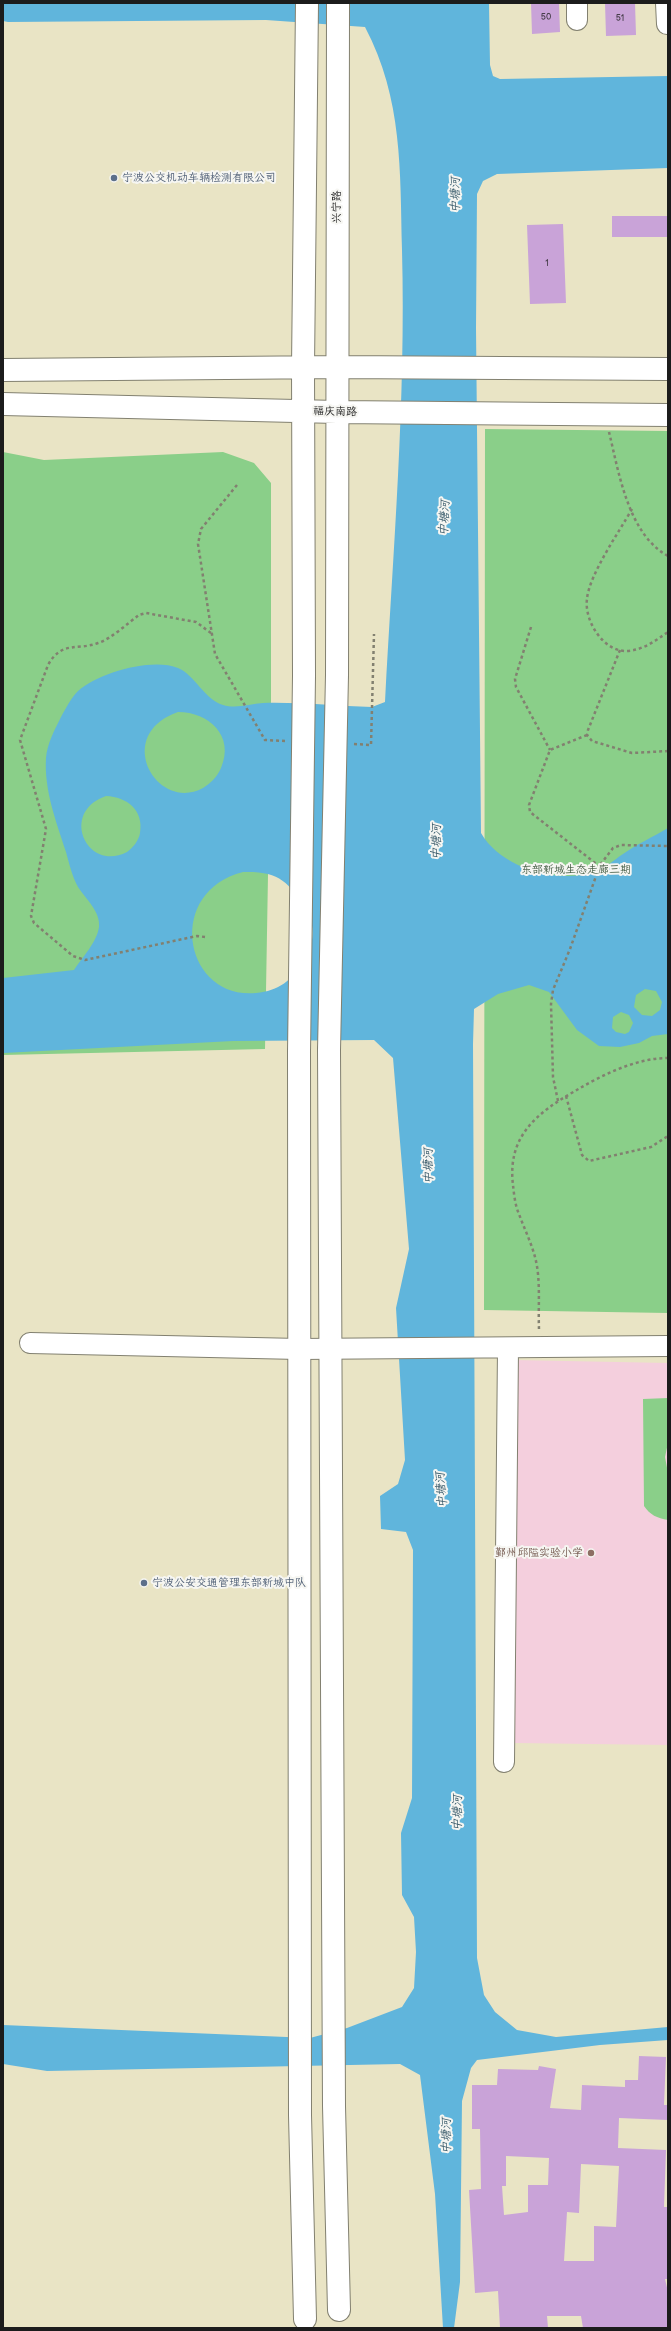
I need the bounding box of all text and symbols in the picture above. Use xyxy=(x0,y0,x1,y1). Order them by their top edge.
house number: 50 xyxy=(541,13,551,23)
house number: 51 xyxy=(616,14,624,24)
place label: 宁波公交机动车辆检测有限公司 xyxy=(122,171,276,185)
marker: 宁波公交机动车辆检测有限公司 xyxy=(109,173,119,183)
water label: 中塘河 xyxy=(449,177,463,213)
street label: 兴宁路 xyxy=(330,191,344,223)
house number: 1 xyxy=(545,259,549,269)
street label: 福庆南路 xyxy=(313,405,357,419)
water label: 中塘河 xyxy=(437,500,453,536)
water label: 中塘河 xyxy=(429,824,445,860)
park label: 东部新城生态走廊三期 xyxy=(521,863,631,877)
water label: 中塘河 xyxy=(421,1148,437,1184)
water label: 中塘河 xyxy=(433,1471,451,1509)
place label: 鄞州邱隘实验小学 xyxy=(495,1546,583,1560)
marker: 鄞州邱隘实验小学 xyxy=(586,1548,596,1558)
place label: 宁波公安交通管理东部新城中队 xyxy=(152,1576,306,1590)
marker: 宁波公安交通管理东部新城中队 xyxy=(139,1578,149,1588)
water label: 中塘河 xyxy=(450,1795,466,1831)
water label: 中塘河 xyxy=(440,2118,454,2154)

